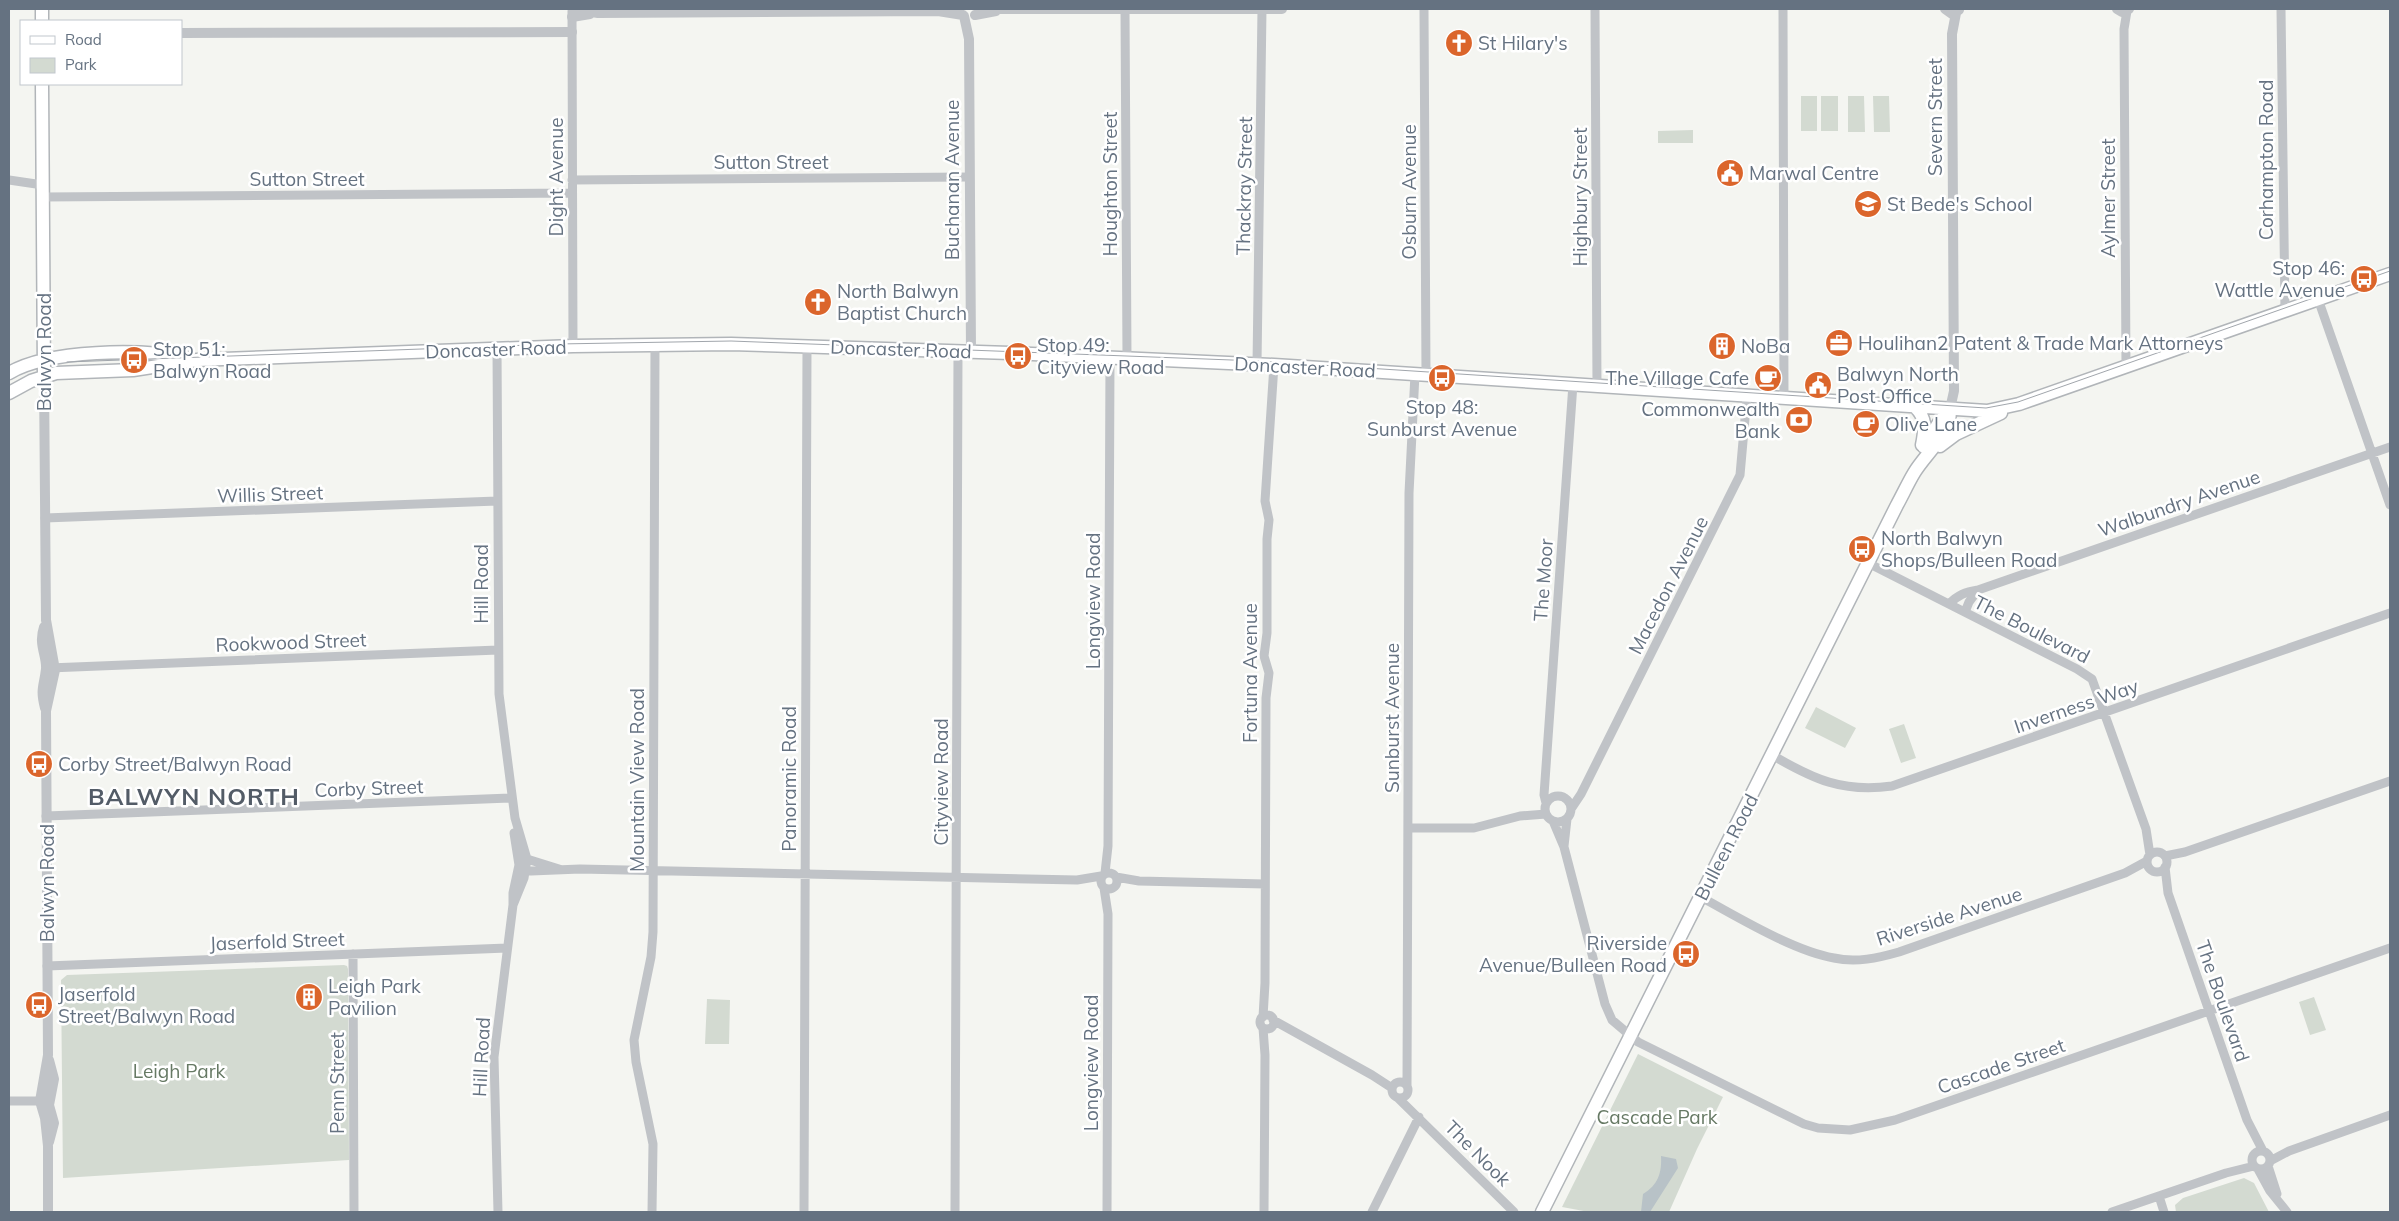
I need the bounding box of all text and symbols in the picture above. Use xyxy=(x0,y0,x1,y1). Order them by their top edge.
legend xyxy=(20,20,182,85)
church icon: St Hilary's xyxy=(1444,28,1474,58)
text: Road xyxy=(65,30,102,49)
place label: St Hilary's xyxy=(1478,31,1568,55)
text: Park xyxy=(65,55,97,74)
street label: Severn Street xyxy=(1923,58,1947,176)
street label: Corhampton Road xyxy=(2254,80,2278,240)
street label: Buchanan Avenue xyxy=(940,100,964,260)
street label: Houghton Street xyxy=(1098,111,1122,257)
street label: Thackray Street xyxy=(1231,116,1257,256)
street label: Dight Avenue xyxy=(544,117,568,237)
street label: Osburn Avenue xyxy=(1397,124,1421,260)
street label: Highbury Street xyxy=(1568,127,1592,267)
street label: Aylmer Street xyxy=(2096,138,2120,258)
street label: Sutton Street xyxy=(713,150,829,174)
public building icon: Marwal Centre xyxy=(1715,158,1745,188)
place label: Marwal Centre xyxy=(1749,161,1879,185)
street label: Sutton Street xyxy=(249,167,365,191)
school or university icon: St Bede's School xyxy=(1853,189,1883,219)
place label: St Bede's School xyxy=(1887,192,2033,216)
place label: Stop 46: Wattle Avenue xyxy=(2215,256,2345,302)
bus stop icon: Stop 46: Wattle Avenue xyxy=(2349,264,2379,294)
place label: North Balwyn Baptist Church xyxy=(837,279,967,325)
church icon: North Balwyn Baptist Church xyxy=(803,287,833,317)
street label: Balwyn Road xyxy=(32,293,56,411)
office icon: Houlihan2 Patent & Trade Mark Attorneys xyxy=(1824,328,1854,358)
building icon: NoBa xyxy=(1707,331,1737,361)
place label: Houlihan2 Patent & Trade Mark Attorneys xyxy=(1858,331,2223,355)
place label: Stop 49: Cityview Road xyxy=(1037,333,1164,379)
place label: NoBa xyxy=(1741,334,1790,358)
street label: Doncaster Road xyxy=(425,335,567,363)
street label: Doncaster Road xyxy=(830,335,972,363)
place label: Stop 51: Balwyn Road xyxy=(153,337,271,383)
bus stop icon: Stop 49: Cityview Road xyxy=(1003,341,1033,371)
bus stop icon: Stop 51: Balwyn Road xyxy=(119,345,149,375)
street label: Doncaster Road xyxy=(1234,351,1376,383)
place label: Balwyn North Post Office xyxy=(1837,362,1959,408)
bus stop icon: Stop 48: Sunburst Avenue xyxy=(1427,363,1457,393)
cafe icon: The Village Cafe xyxy=(1753,363,1783,393)
place label: The Village Cafe xyxy=(1606,366,1749,390)
public building icon: Balwyn North Post Office xyxy=(1803,370,1833,400)
place label: Stop 48: Sunburst Avenue xyxy=(1367,395,1517,441)
place label: Commonwealth Bank xyxy=(1641,397,1780,443)
bank icon: Commonwealth Bank xyxy=(1784,405,1814,435)
cafe icon: Olive Lane xyxy=(1851,409,1881,439)
place label: Olive Lane xyxy=(1885,412,1977,436)
street label: Walbundry Avenue xyxy=(2095,464,2263,542)
street label: Willis Street xyxy=(217,480,324,508)
street label: Macedon Avenue xyxy=(1623,512,1713,658)
place label: North Balwyn Shops/Bulleen Road xyxy=(1881,526,2057,572)
street label: Longview Road xyxy=(1081,533,1105,669)
bus stop icon: North Balwyn Shops/Bulleen Road xyxy=(1847,534,1877,564)
street label: The Moor xyxy=(1528,538,1558,622)
street label: Hill Road xyxy=(469,544,493,624)
street label: The Boulevard xyxy=(1970,590,2094,668)
street label: Fortuna Avenue xyxy=(1238,603,1262,743)
street label: Rookwood Street xyxy=(215,627,367,657)
street label: Sunburst Avenue xyxy=(1380,643,1404,793)
street label: Inverness Way xyxy=(2011,674,2141,738)
street label: Mountain View Road xyxy=(625,688,649,872)
street label: Panoramic Road xyxy=(777,706,801,852)
street label: Cityview Road xyxy=(929,718,953,846)
bus stop icon: Corby Street/Balwyn Road xyxy=(24,749,54,779)
place label: Corby Street/Balwyn Road xyxy=(58,752,292,776)
street label: Corby Street xyxy=(314,774,424,802)
district label: BALWYN NORTH xyxy=(88,781,300,811)
street label: Bulleen Road xyxy=(1689,790,1763,904)
street label: Balwyn Road xyxy=(35,824,59,942)
street label: Riverside Avenue xyxy=(1873,881,2025,951)
street label: Jaserfold Street xyxy=(209,927,345,955)
place label: Riverside Avenue/Bulleen Road xyxy=(1479,931,1667,977)
street label: The Boulevard xyxy=(2191,937,2255,1065)
bus stop icon: Riverside Avenue/Bulleen Road xyxy=(1671,939,1701,969)
place label: Leigh Park Pavilion xyxy=(328,974,421,1020)
place label: Jaserfold Street/Balwyn Road xyxy=(58,982,235,1028)
building icon: Leigh Park Pavilion xyxy=(294,982,324,1012)
bus stop icon: Jaserfold Street/Balwyn Road xyxy=(24,990,54,1020)
street label: Longview Road xyxy=(1079,995,1103,1131)
street label: Hill Road xyxy=(467,1017,495,1097)
street label: Penn Street xyxy=(325,1032,349,1134)
street label: Cascade Street xyxy=(1934,1033,2068,1099)
park label: Leigh Park xyxy=(133,1059,226,1083)
park label: Cascade Park xyxy=(1597,1105,1718,1129)
street label: The Nook xyxy=(1440,1115,1516,1191)

